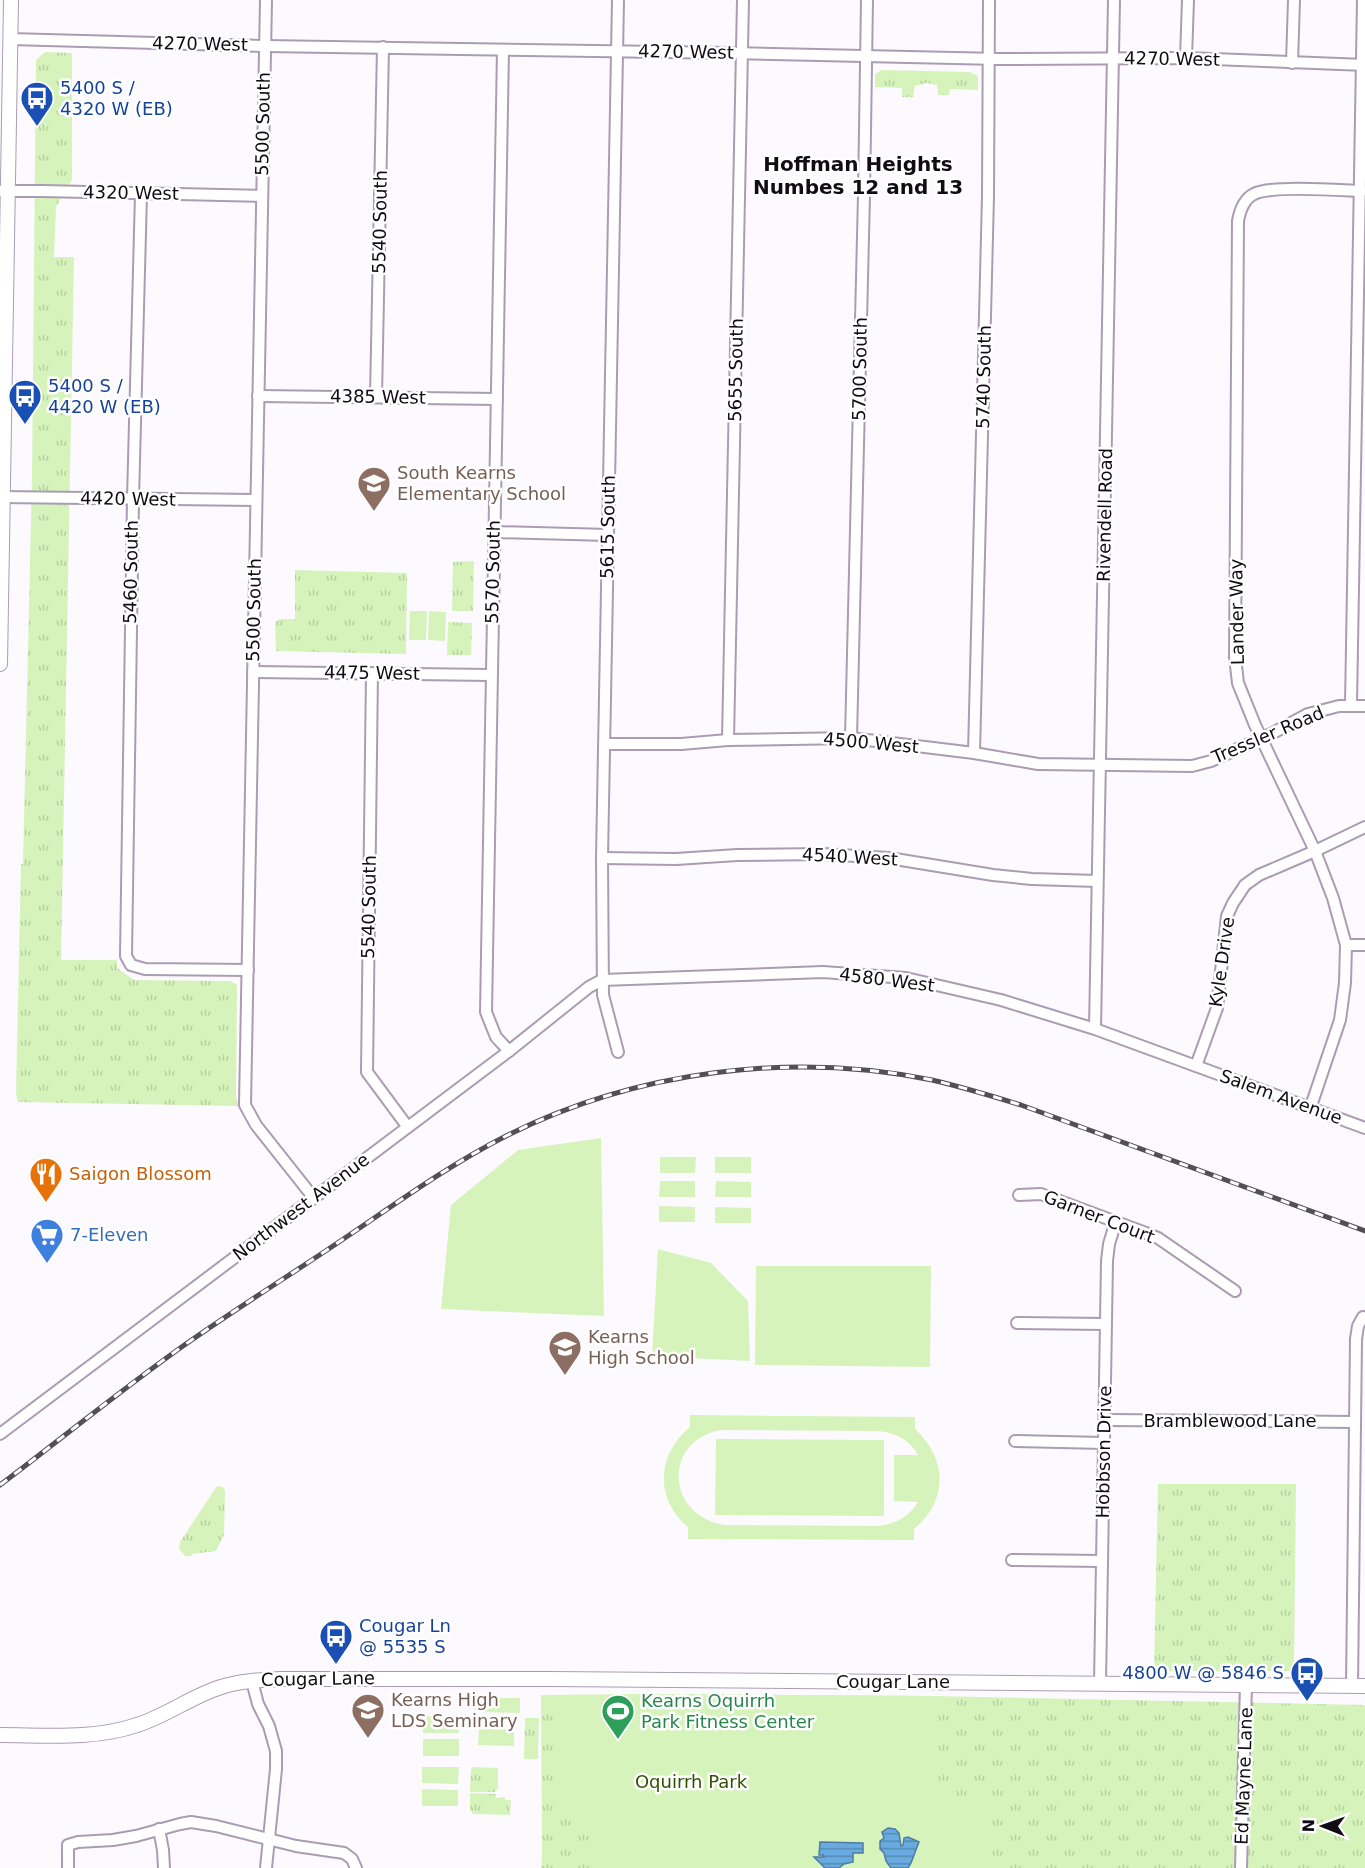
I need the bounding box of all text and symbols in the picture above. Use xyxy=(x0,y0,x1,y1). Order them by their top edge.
street label: 4270 West xyxy=(152,32,248,55)
street label: 4270 West xyxy=(638,40,734,63)
street label: 4270 West xyxy=(1124,47,1220,70)
street label: 5500 South xyxy=(251,72,274,176)
place label: 5400 S / 4320 W (EB) xyxy=(60,77,173,119)
bus stop icon: 5400 S / 4320 W (EB) xyxy=(19,80,55,127)
district label: Hoffman Heights Numbes 12 and 13 xyxy=(753,152,963,199)
street label: 5540 South xyxy=(368,170,391,274)
street label: 4320 West xyxy=(83,181,179,204)
street label: 5700 South xyxy=(848,317,871,421)
street label: 5655 South xyxy=(724,318,747,422)
street label: 5740 South xyxy=(972,325,995,429)
place label: 5400 S / 4420 W (EB) xyxy=(48,375,161,417)
bus stop icon: 5400 S / 4420 W (EB) xyxy=(7,378,43,425)
street label: 4385 West xyxy=(330,385,426,408)
street label: Rivendell Road xyxy=(1093,448,1116,582)
place label: South Kearns Elementary School xyxy=(397,462,566,504)
school or university icon: South Kearns Elementary School xyxy=(356,465,392,512)
street label: 5615 South xyxy=(596,475,619,579)
street label: 4420 West xyxy=(80,487,176,510)
street label: 5460 South xyxy=(119,520,142,624)
street label: 5570 South xyxy=(481,520,504,624)
street label: 5500 South xyxy=(242,558,265,662)
street label: Lander Way xyxy=(1225,558,1248,665)
street label: 4475 West xyxy=(324,661,420,684)
street label: Tressler Road xyxy=(1208,702,1327,768)
street label: 4500 West xyxy=(822,728,920,757)
street label: 4540 West xyxy=(802,844,898,869)
street label: 5540 South xyxy=(357,855,380,959)
street label: Kyle Drive xyxy=(1205,915,1238,1008)
street label: 4580 West xyxy=(838,963,936,996)
street label: Salem Avenue xyxy=(1217,1065,1345,1128)
street label: Northwest Avenue xyxy=(228,1149,373,1265)
restaurant icon: Saigon Blossom xyxy=(28,1156,64,1203)
place label: Saigon Blossom xyxy=(69,1163,212,1184)
street label: Garner Court xyxy=(1041,1186,1158,1247)
supermarket icon: 7-Eleven xyxy=(29,1217,65,1264)
place label: 7-Eleven xyxy=(70,1224,149,1245)
place label: Kearns High School xyxy=(588,1326,695,1368)
school or university icon: Kearns High School xyxy=(547,1329,583,1376)
street label: Hobbson Drive xyxy=(1092,1385,1115,1519)
street label: Bramblewood Lane xyxy=(1143,1410,1317,1431)
place label: Cougar Ln @ 5535 S xyxy=(359,1615,451,1657)
bus stop icon: Cougar Ln @ 5535 S xyxy=(318,1618,354,1665)
bus stop icon: 4800 W @ 5846 S xyxy=(1289,1655,1325,1702)
place label: 4800 W @ 5846 S xyxy=(1122,1662,1284,1683)
street label: Cougar Lane xyxy=(261,1667,375,1690)
street label: Cougar Lane xyxy=(836,1671,950,1692)
place label: Kearns High LDS Seminary xyxy=(391,1689,518,1731)
place label: Kearns Oquirrh Park Fitness Center xyxy=(641,1690,815,1732)
school or university icon: Kearns High LDS Seminary xyxy=(350,1692,386,1739)
sports icon: Kearns Oquirrh Park Fitness Center xyxy=(600,1693,636,1740)
street label: Ed Mayne Lane xyxy=(1231,1707,1256,1845)
park label: Oquirrh Park xyxy=(635,1771,748,1792)
north arrow xyxy=(1293,1796,1353,1856)
text: N xyxy=(1299,1819,1318,1833)

